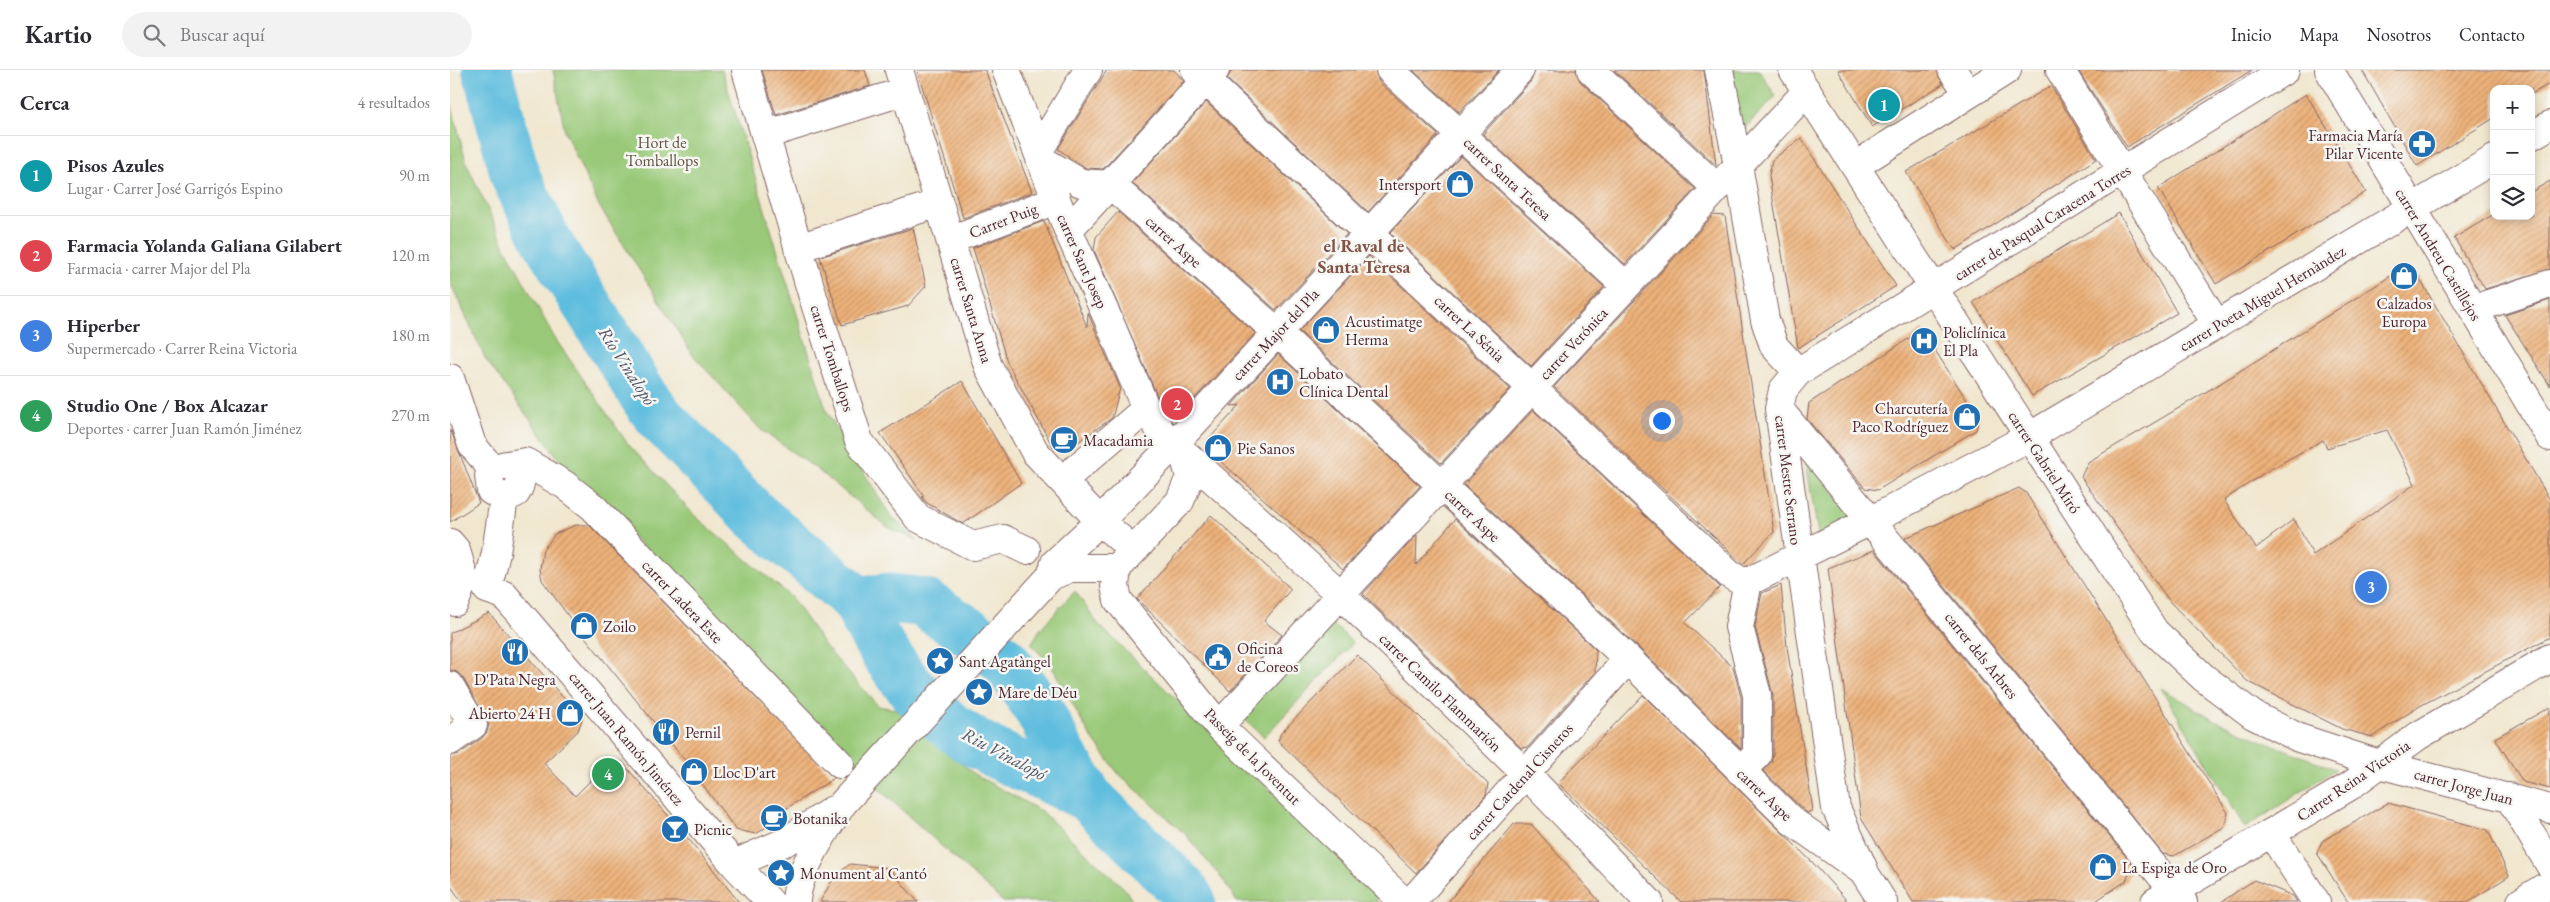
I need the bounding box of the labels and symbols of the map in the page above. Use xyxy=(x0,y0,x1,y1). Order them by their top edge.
pin: 1 xyxy=(1868,86,1900,124)
place label: Farmacia María Pilar Vicente xyxy=(2309,125,2404,164)
pharmacy icon: Farmacia María Pilar Vicente xyxy=(2407,129,2437,159)
park label: Hort de Tomballops xyxy=(626,132,698,171)
street label: carrer Santa Teresa xyxy=(1459,132,1557,225)
street label: carrer de Pasqual Caracena Torres xyxy=(1950,159,2135,286)
shop icon: Intersport xyxy=(1445,169,1475,199)
place label: Intersport xyxy=(1379,174,1441,195)
street label: carrer Andreu Castillejos xyxy=(2391,184,2487,325)
street label: Carrer Puig xyxy=(966,198,1041,243)
street label: carrer Sant Josep xyxy=(1052,210,1113,312)
street label: carrer Aspe xyxy=(1141,211,1206,272)
district label: el Raval de Santa Teresa xyxy=(1318,234,1411,278)
street label: carrer Poeta Miguel Hernàndez xyxy=(2175,240,2349,356)
street label: carrer Santa Anna xyxy=(945,255,998,366)
shop icon: Calzados Europa xyxy=(2389,261,2419,291)
street label: carrer Major del Pla xyxy=(1227,283,1324,385)
street label: carrer La Sénia xyxy=(1430,290,1510,367)
place label: Calzados Europa xyxy=(2376,293,2432,332)
street label: carrer Tomballops xyxy=(805,302,860,414)
street label: carrer Verónica xyxy=(1534,302,1613,384)
place label: Acustimatge Herma xyxy=(1344,311,1422,350)
shop icon: Acustimatge Herma xyxy=(1311,315,1341,345)
water label: Río Vinalopó xyxy=(593,322,662,411)
place label: Policlínica El Pla xyxy=(1943,322,2006,361)
hospital icon: Policlínica El Pla xyxy=(1909,326,1939,356)
place label: Lobato Clínica Dental xyxy=(1299,363,1389,402)
hospital icon: Lobato Clínica Dental xyxy=(1265,367,1295,397)
pin: 2 xyxy=(1161,385,1193,423)
place label: Charcutería Paco Rodríguez xyxy=(1852,398,1949,437)
shop icon: Charcutería Paco Rodríguez xyxy=(1952,402,1982,432)
street label: carrer Gabriel Miró xyxy=(2003,407,2086,518)
your location xyxy=(1649,408,1675,434)
street label: carrer Mestre Serrano xyxy=(1770,414,1807,546)
cafe icon: Macadamia xyxy=(1049,425,1079,455)
place label: Macadamia xyxy=(1083,430,1154,451)
shop icon: Pie Sanos xyxy=(1203,433,1233,463)
place label: Pie Sanos xyxy=(1237,438,1295,459)
street label: carrer Aspe xyxy=(1440,484,1505,547)
street label: carrer Ladera Este xyxy=(637,555,728,648)
pin: 3 xyxy=(2355,568,2387,606)
street label: carrer dels Arbres xyxy=(1940,607,2023,703)
shop icon: Zoilo xyxy=(569,611,599,641)
place label: Zoilo xyxy=(603,616,636,637)
street label: carrer Camilo Flammarión xyxy=(1375,628,1507,757)
restaurant icon: D'Pata Negra xyxy=(500,637,530,667)
place label: Oficina de Coreos xyxy=(1237,638,1298,677)
public building icon: Oficina de Coreos xyxy=(1203,642,1233,672)
place icon: Sant Agatàngel xyxy=(925,646,955,676)
place label: Sant Agatàngel xyxy=(959,651,1051,672)
street label: carrer Juan Ramón Jiménez xyxy=(564,667,689,810)
place label: D'Pata Negra xyxy=(474,669,557,690)
place icon: Mare de Déu xyxy=(964,677,994,707)
place label: Mare de Déu xyxy=(998,682,1078,703)
shop icon: Abierto 24 H xyxy=(555,698,585,728)
place label: Abierto 24 H xyxy=(468,703,551,724)
street label: Passeig de la Joventut xyxy=(1200,703,1306,809)
restaurant icon: Pernil xyxy=(651,717,681,747)
street label: carrer Cardenal Cisneros xyxy=(1461,718,1578,844)
place label: Pernil xyxy=(685,722,721,743)
water label: Riu Vinalopó xyxy=(958,722,1051,787)
street label: Carrer Reina Victoria xyxy=(2293,734,2414,826)
pin: 4 xyxy=(592,755,624,793)
shop icon: Lloc D'art xyxy=(679,757,709,787)
place label: Lloc D'art xyxy=(713,762,776,783)
street label: carrer Aspe xyxy=(1732,763,1797,826)
street label: carrer Jorge Juan xyxy=(2412,763,2516,810)
cafe icon: Botanika xyxy=(759,803,789,833)
place label: Botanika xyxy=(793,808,849,829)
bar icon: Picnic xyxy=(660,814,690,844)
place label: Picnic xyxy=(694,819,732,840)
shop icon: La Espiga de Oro xyxy=(2088,852,2118,882)
place label: La Espiga de Oro xyxy=(2122,857,2227,878)
place icon: Monument al Cantó xyxy=(766,858,796,888)
place label: Monument al Cantó xyxy=(800,863,927,884)

